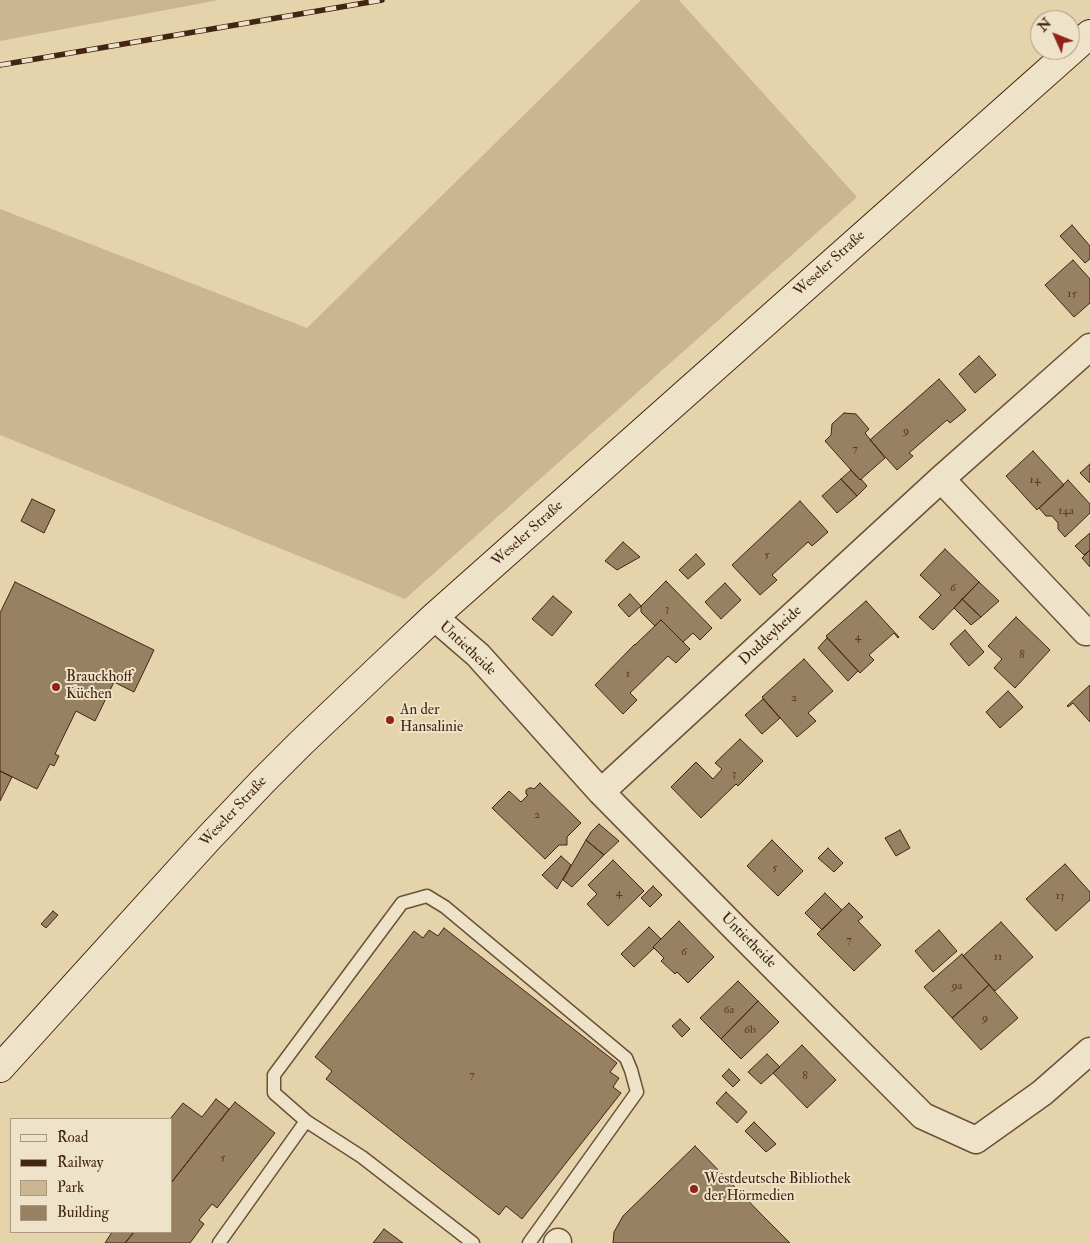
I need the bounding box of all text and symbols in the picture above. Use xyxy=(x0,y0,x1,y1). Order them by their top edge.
north arrow xyxy=(1030,10,1080,60)
text: N xyxy=(1034,15,1055,35)
street label: Weseler Straße xyxy=(791,227,869,301)
house number: 15 xyxy=(1067,287,1077,301)
house number: 9 xyxy=(903,424,909,438)
house number: 7 xyxy=(852,442,858,456)
house number: 14 xyxy=(1030,473,1040,487)
street label: Weseler Straße xyxy=(489,497,567,571)
house number: 14a xyxy=(1058,504,1074,518)
house number: 5 xyxy=(764,548,770,562)
house number: 6 xyxy=(950,581,956,595)
house number: 3 xyxy=(665,602,669,616)
street label: Duddeyheide xyxy=(736,602,806,670)
street label: Untietheide xyxy=(435,618,499,680)
house number: 4 xyxy=(855,630,861,644)
house number: 8 xyxy=(1019,648,1025,662)
house number: 1 xyxy=(626,667,630,681)
place label: Brauckhoff Küchen xyxy=(66,669,132,704)
marker: Brauckhoff Küchen xyxy=(50,681,62,693)
house number: 2 xyxy=(791,691,797,705)
place label: An der Hansalinie xyxy=(400,702,463,737)
marker: An der Hansalinie xyxy=(384,714,396,726)
house number: 3 xyxy=(732,767,736,781)
street label: Weseler Straße xyxy=(197,773,271,851)
house number: 2 xyxy=(534,808,540,822)
house number: 5 xyxy=(772,861,778,875)
house number: 4 xyxy=(616,886,622,900)
house number: 13 xyxy=(1056,889,1064,903)
street label: Untietheide xyxy=(716,909,780,973)
house number: 7 xyxy=(846,933,852,947)
house number: 6 xyxy=(681,945,687,959)
house number: 11 xyxy=(994,950,1002,964)
house number: 9a xyxy=(951,979,963,993)
house number: 6a xyxy=(724,1003,734,1017)
house number: 9 xyxy=(982,1011,988,1025)
house number: 6b xyxy=(744,1023,756,1037)
house number: 7 xyxy=(469,1068,475,1082)
house number: 8 xyxy=(802,1069,808,1083)
legend xyxy=(10,1118,172,1233)
text: Road xyxy=(57,1128,88,1147)
house number: 5 xyxy=(220,1151,226,1165)
text: Railway xyxy=(57,1153,103,1172)
place label: Westdeutsche Bibliothek der Hörmedien xyxy=(704,1171,851,1206)
text: Park xyxy=(57,1178,84,1197)
marker: Westdeutsche Bibliothek der Hörmedien xyxy=(688,1183,700,1195)
text: Building xyxy=(57,1203,109,1222)

